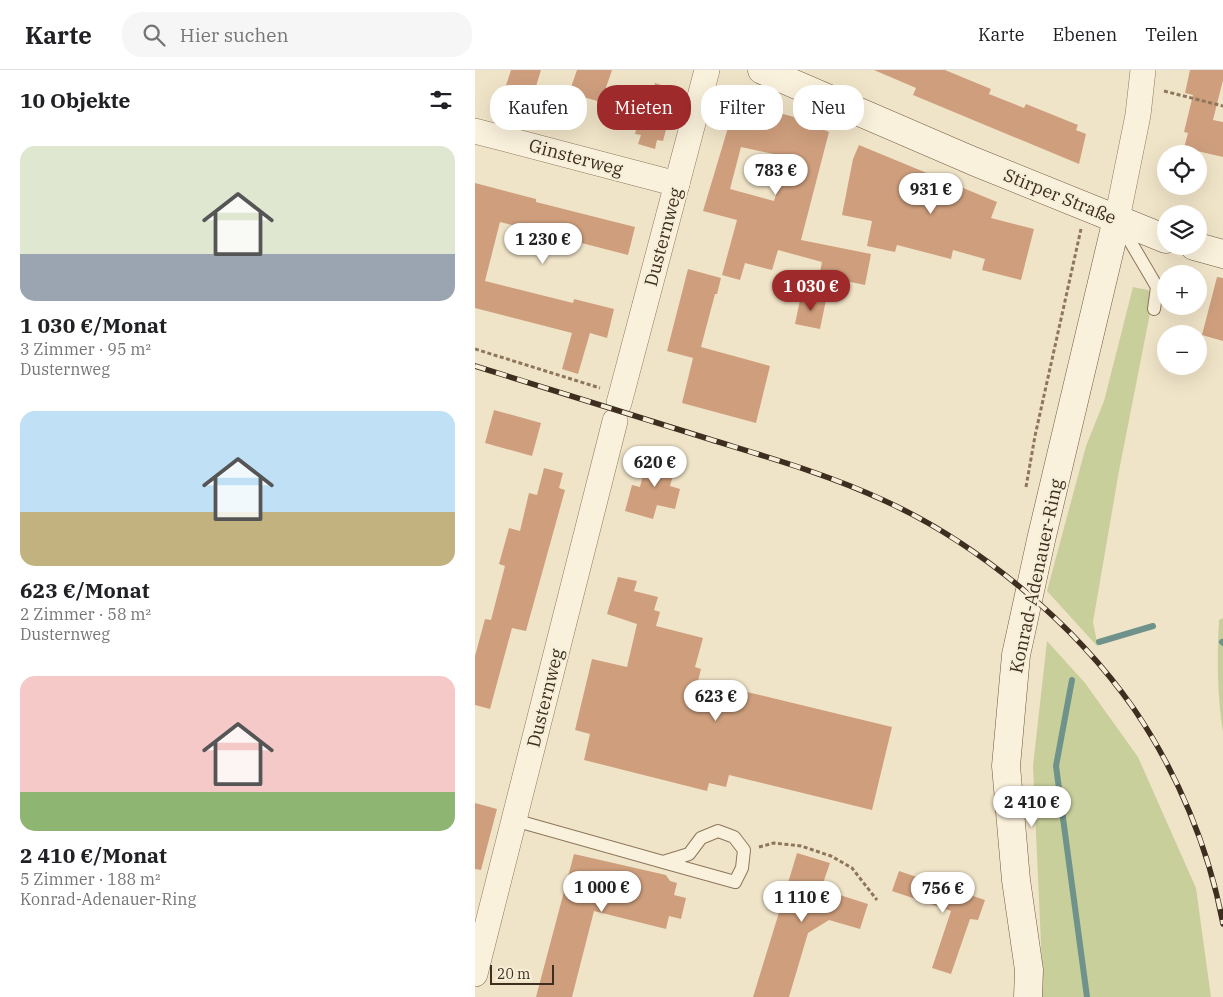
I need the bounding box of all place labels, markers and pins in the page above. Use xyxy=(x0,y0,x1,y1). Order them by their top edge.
pin: 783 € xyxy=(741,154,811,196)
pin: 931 € xyxy=(896,172,966,215)
pin: 1 230 € xyxy=(497,222,589,265)
pin: 1 030 € xyxy=(765,270,857,312)
pin: 620 € xyxy=(620,446,690,488)
pin: 623 € xyxy=(681,680,751,722)
pin: 2 410 € xyxy=(986,786,1078,828)
pin: 1 000 € xyxy=(556,870,648,913)
pin: 756 € xyxy=(908,872,978,914)
pin: 1 110 € xyxy=(756,880,848,923)

